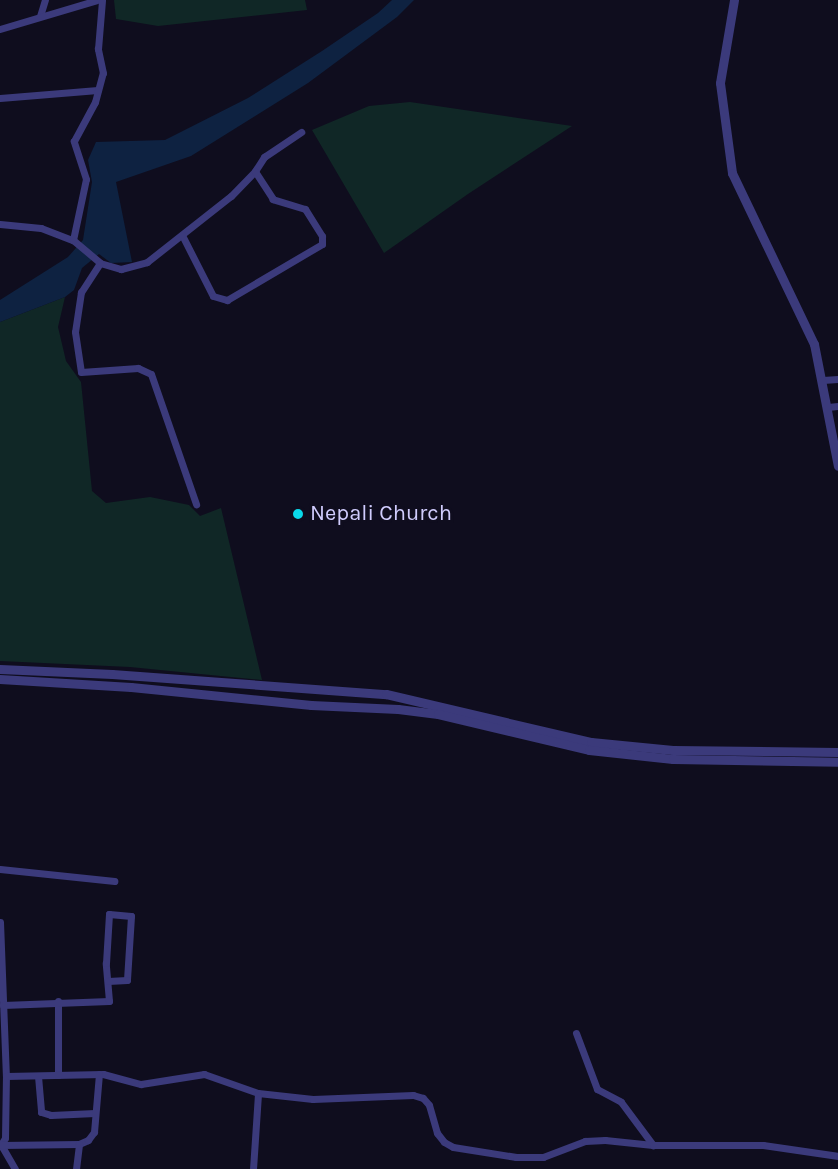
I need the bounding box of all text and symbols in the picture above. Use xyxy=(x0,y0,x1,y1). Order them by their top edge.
place label: Nepali Church xyxy=(310,501,452,527)
marker: Nepali Church xyxy=(291,507,305,521)

